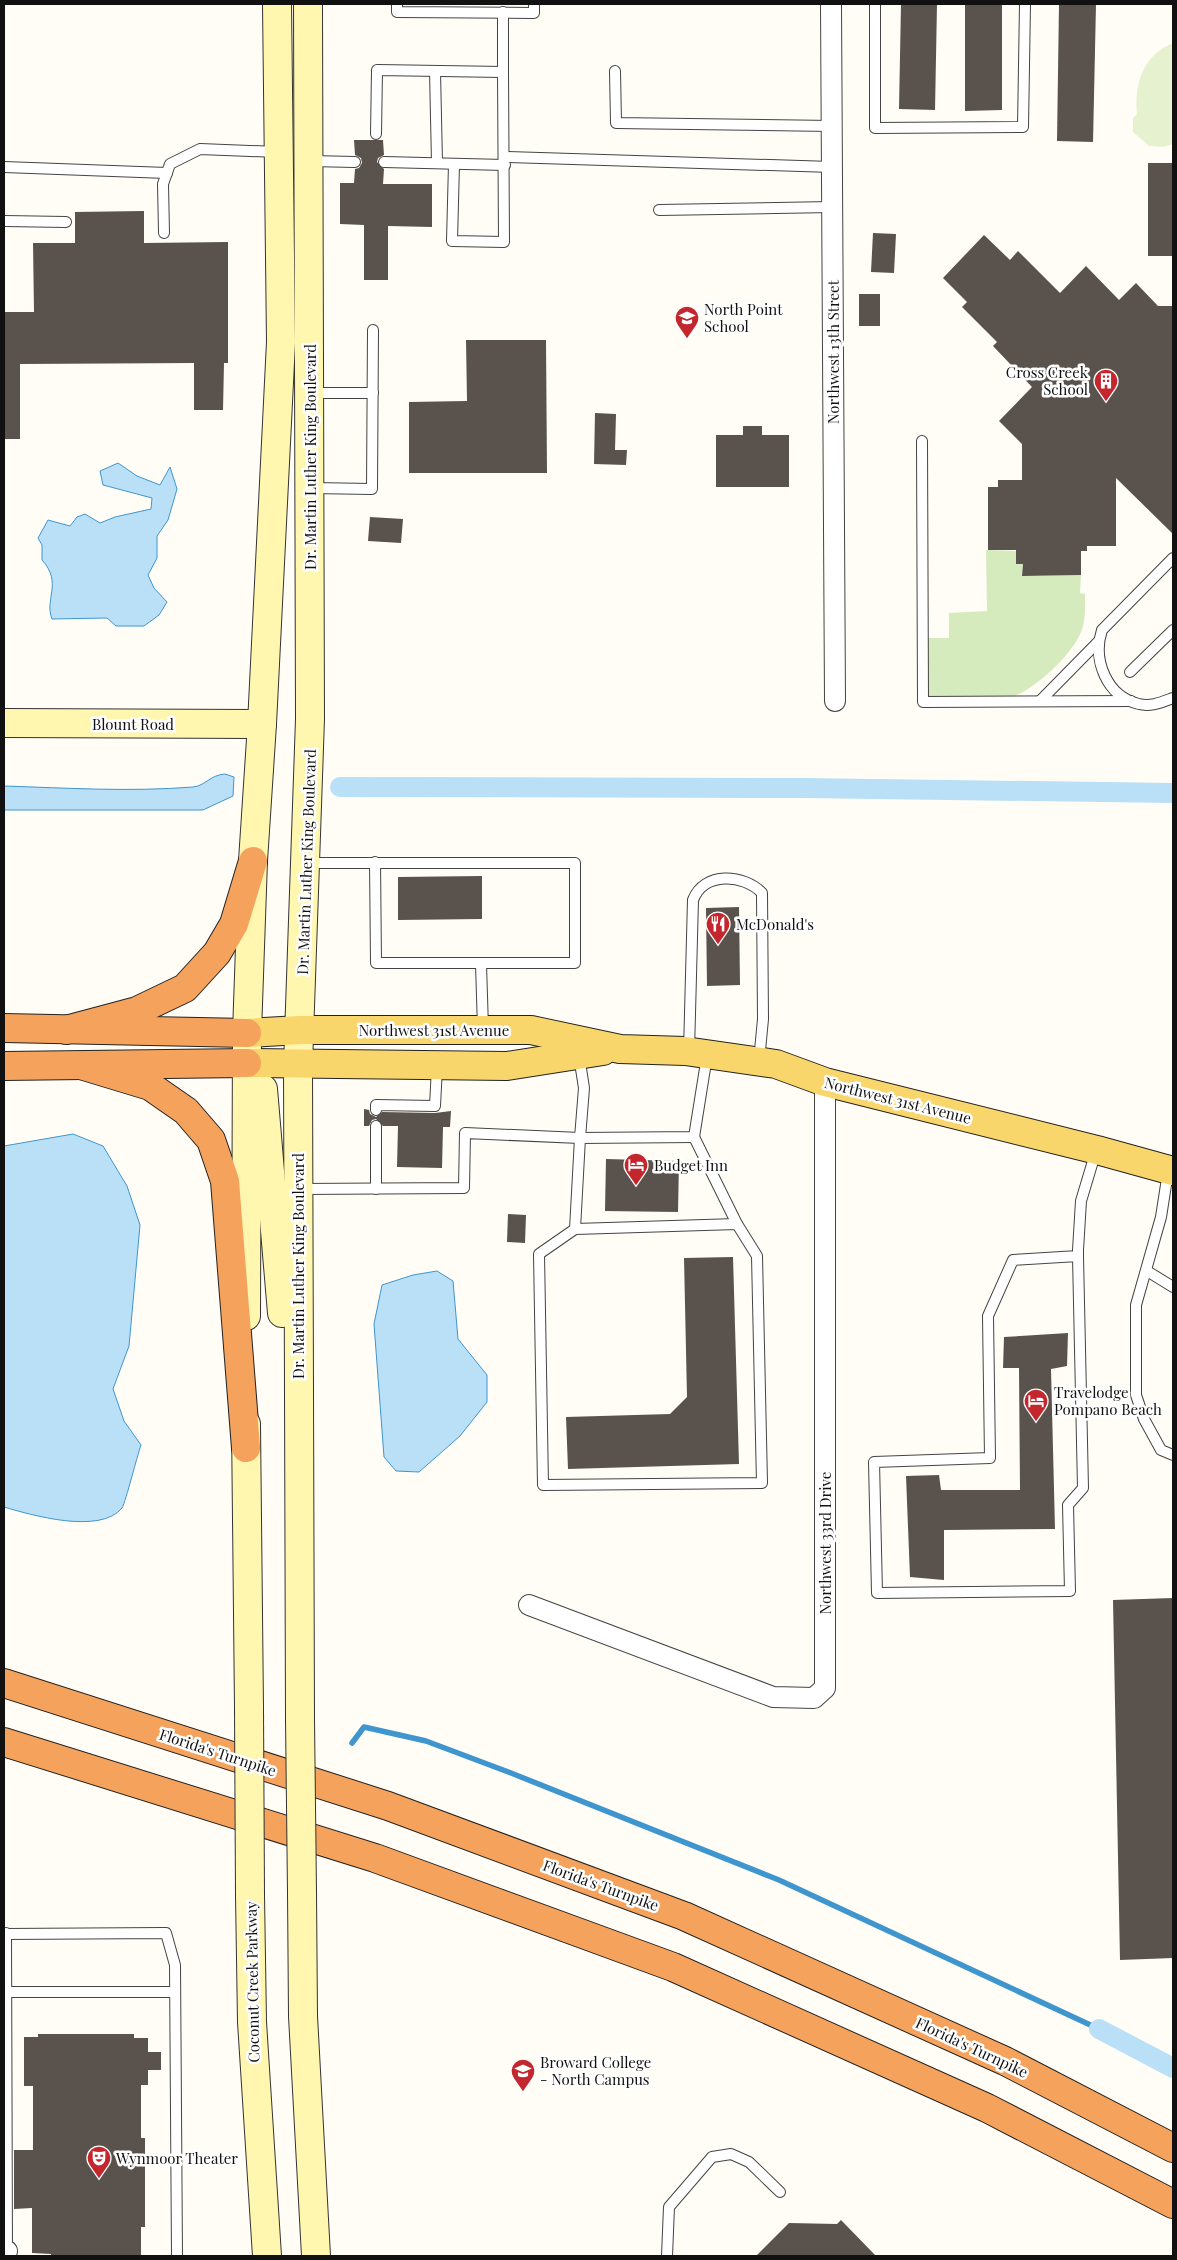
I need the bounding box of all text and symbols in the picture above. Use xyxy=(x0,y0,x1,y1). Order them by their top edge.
street label: Northwest 13th Street xyxy=(823,279,843,424)
place label: North Point School xyxy=(704,299,783,336)
school or university icon: North Point School xyxy=(674,305,700,339)
street label: Dr. Martin Luther King Boulevard xyxy=(300,344,320,570)
place label: Cross Creek School xyxy=(1006,362,1089,399)
building icon: Cross Creek School xyxy=(1093,368,1119,402)
street label: Blount Road xyxy=(92,714,174,734)
street label: Dr. Martin Luther King Boulevard xyxy=(292,749,320,975)
restaurant icon: McDonald's xyxy=(705,911,731,945)
place label: McDonald's xyxy=(736,914,814,934)
street label: Northwest 31st Avenue xyxy=(359,1020,509,1040)
street label: Northwest 31st Avenue xyxy=(823,1072,973,1128)
hotel icon: Budget Inn xyxy=(623,1152,649,1186)
street label: Dr. Martin Luther King Boulevard xyxy=(288,1153,308,1379)
place label: Budget Inn xyxy=(654,1155,728,1175)
place label: Travelodge Pompano Beach xyxy=(1054,1382,1162,1419)
hotel icon: Travelodge Pompano Beach xyxy=(1023,1388,1049,1422)
street label: Northwest 33rd Drive xyxy=(815,1472,835,1614)
street label: Florida's Turnpike xyxy=(157,1724,279,1780)
street label: Florida's Turnpike xyxy=(540,1855,662,1915)
street label: Coconut Creek Parkway xyxy=(241,1901,263,2063)
street label: Florida's Turnpike xyxy=(913,2012,1031,2082)
place label: Broward College - North Campus xyxy=(540,2052,651,2089)
school or university icon: Broward College - North Campus xyxy=(510,2058,536,2092)
theatre icon: Wynmoor Theater xyxy=(86,2145,112,2179)
place label: Wynmoor Theater xyxy=(115,2148,238,2168)

